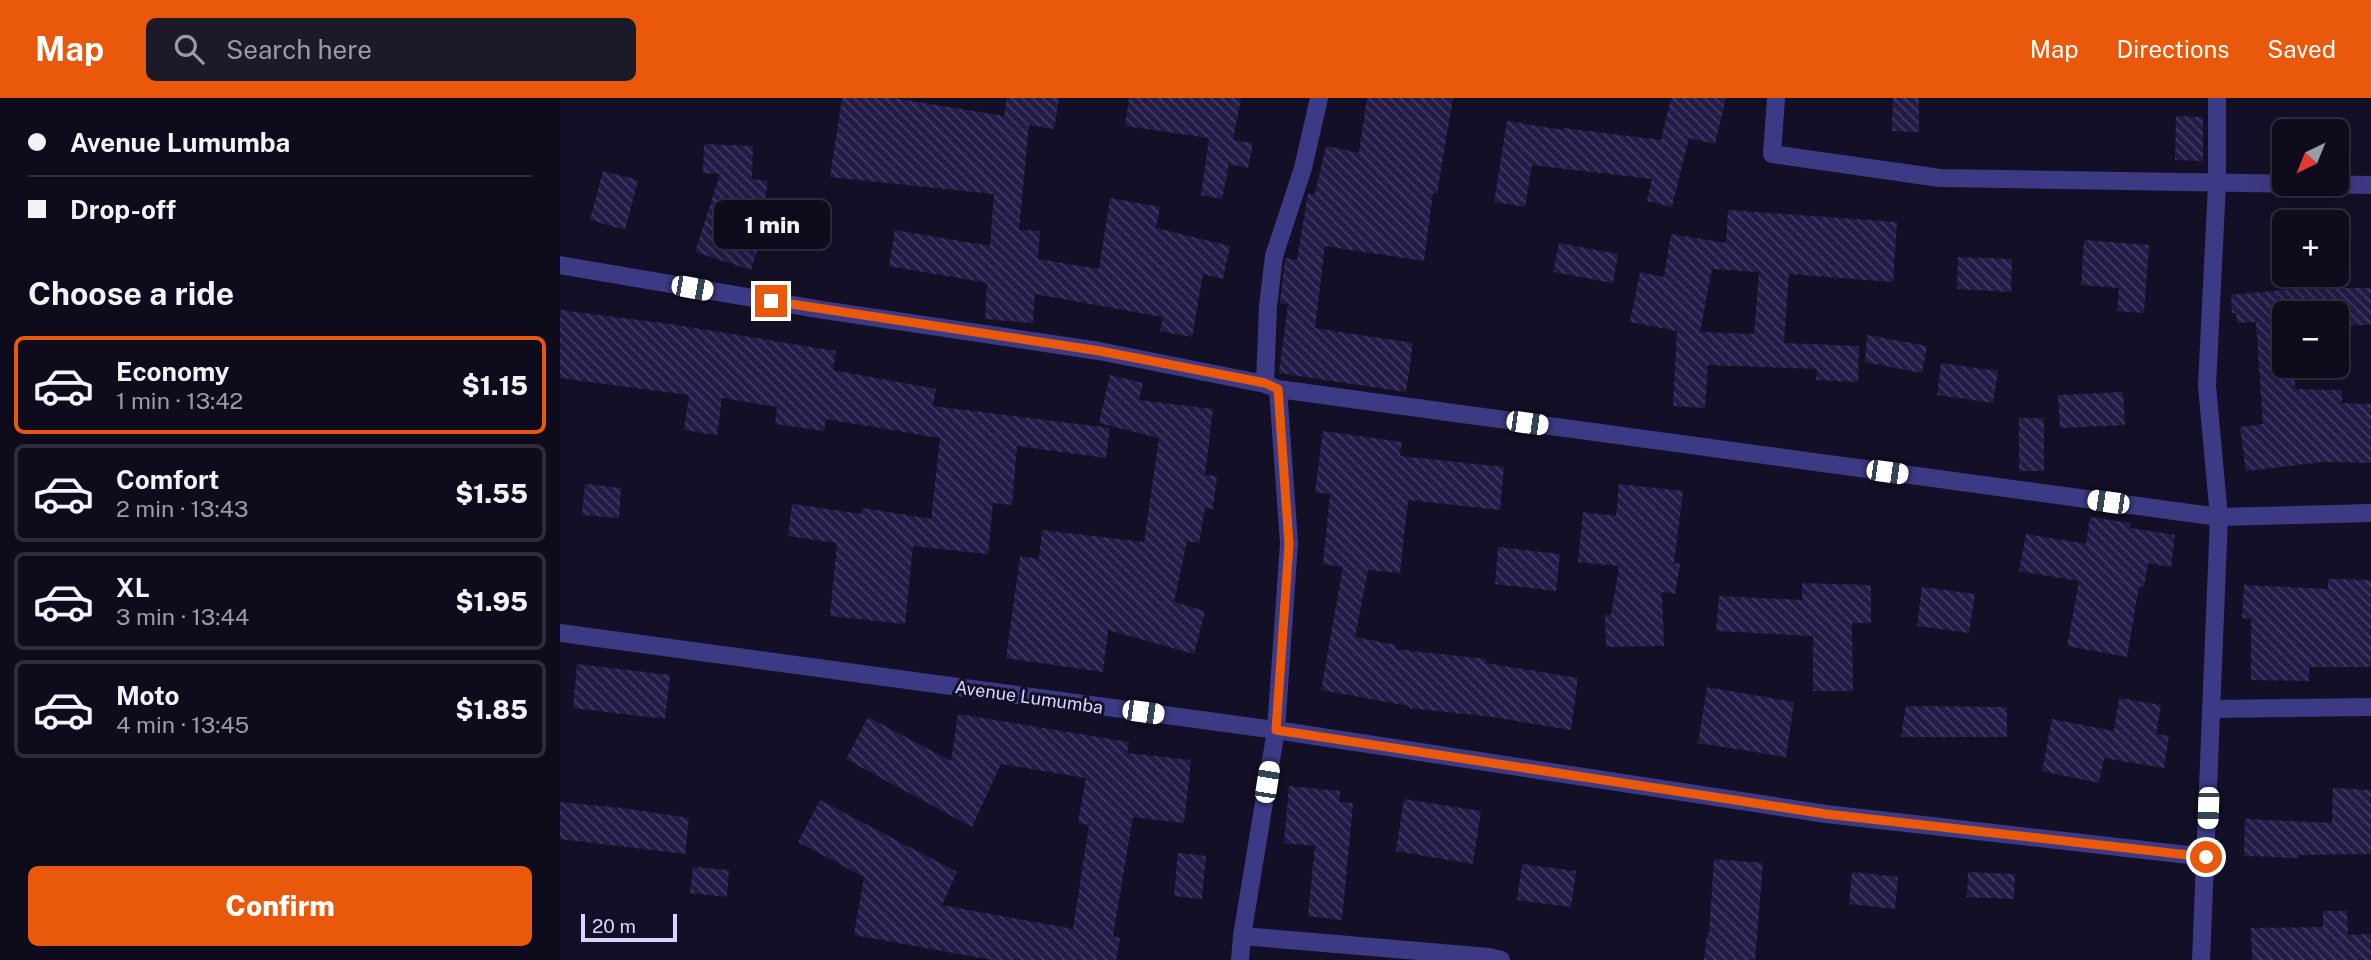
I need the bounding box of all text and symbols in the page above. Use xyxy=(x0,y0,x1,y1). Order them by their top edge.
search box xyxy=(146,18,636,81)
text: Map xyxy=(35,30,104,68)
icon: search xyxy=(170,30,208,68)
text: Search here xyxy=(226,34,372,65)
text: Map xyxy=(2030,35,2079,63)
text: Directions xyxy=(2117,35,2229,63)
text: Saved xyxy=(2267,35,2336,63)
north arrow xyxy=(2272,119,2348,196)
map controls xyxy=(2272,119,2349,378)
text: Avenue Lumumba xyxy=(70,127,290,158)
text: Drop-off xyxy=(70,194,176,225)
callout: 1 min xyxy=(713,200,829,248)
button: + xyxy=(2272,210,2349,287)
text: 1 min xyxy=(744,211,800,238)
car xyxy=(670,274,715,302)
text: Choose a ride xyxy=(28,275,234,312)
route end xyxy=(755,285,787,317)
button: − xyxy=(2272,301,2349,378)
icon: car xyxy=(32,354,95,417)
text: Economy xyxy=(116,356,229,387)
text: $1.15 xyxy=(462,370,528,401)
text: 1 min · 13:42 xyxy=(116,387,243,414)
car xyxy=(1505,410,1550,436)
car xyxy=(1865,459,1910,485)
icon: car xyxy=(32,462,95,525)
text: Comfort xyxy=(116,464,219,495)
text: $1.55 xyxy=(455,478,528,509)
car xyxy=(2086,489,2131,515)
text: 2 min · 13:43 xyxy=(116,495,248,522)
icon: car xyxy=(32,570,95,633)
text: XL xyxy=(116,572,150,603)
text: $1.95 xyxy=(456,586,528,617)
text: 3 min · 13:44 xyxy=(116,603,249,630)
street label: Avenue Lumumba xyxy=(954,676,1104,718)
icon: car xyxy=(32,678,95,741)
text: Moto xyxy=(116,680,179,711)
text: $1.85 xyxy=(455,694,528,725)
car xyxy=(1121,699,1166,725)
text: 4 min · 13:45 xyxy=(116,711,249,738)
car xyxy=(1254,760,1281,804)
car xyxy=(2197,787,2220,829)
route start xyxy=(2190,841,2222,873)
button: Confirm xyxy=(28,866,532,946)
scale bar xyxy=(581,911,677,943)
text: 20 m xyxy=(592,915,636,937)

